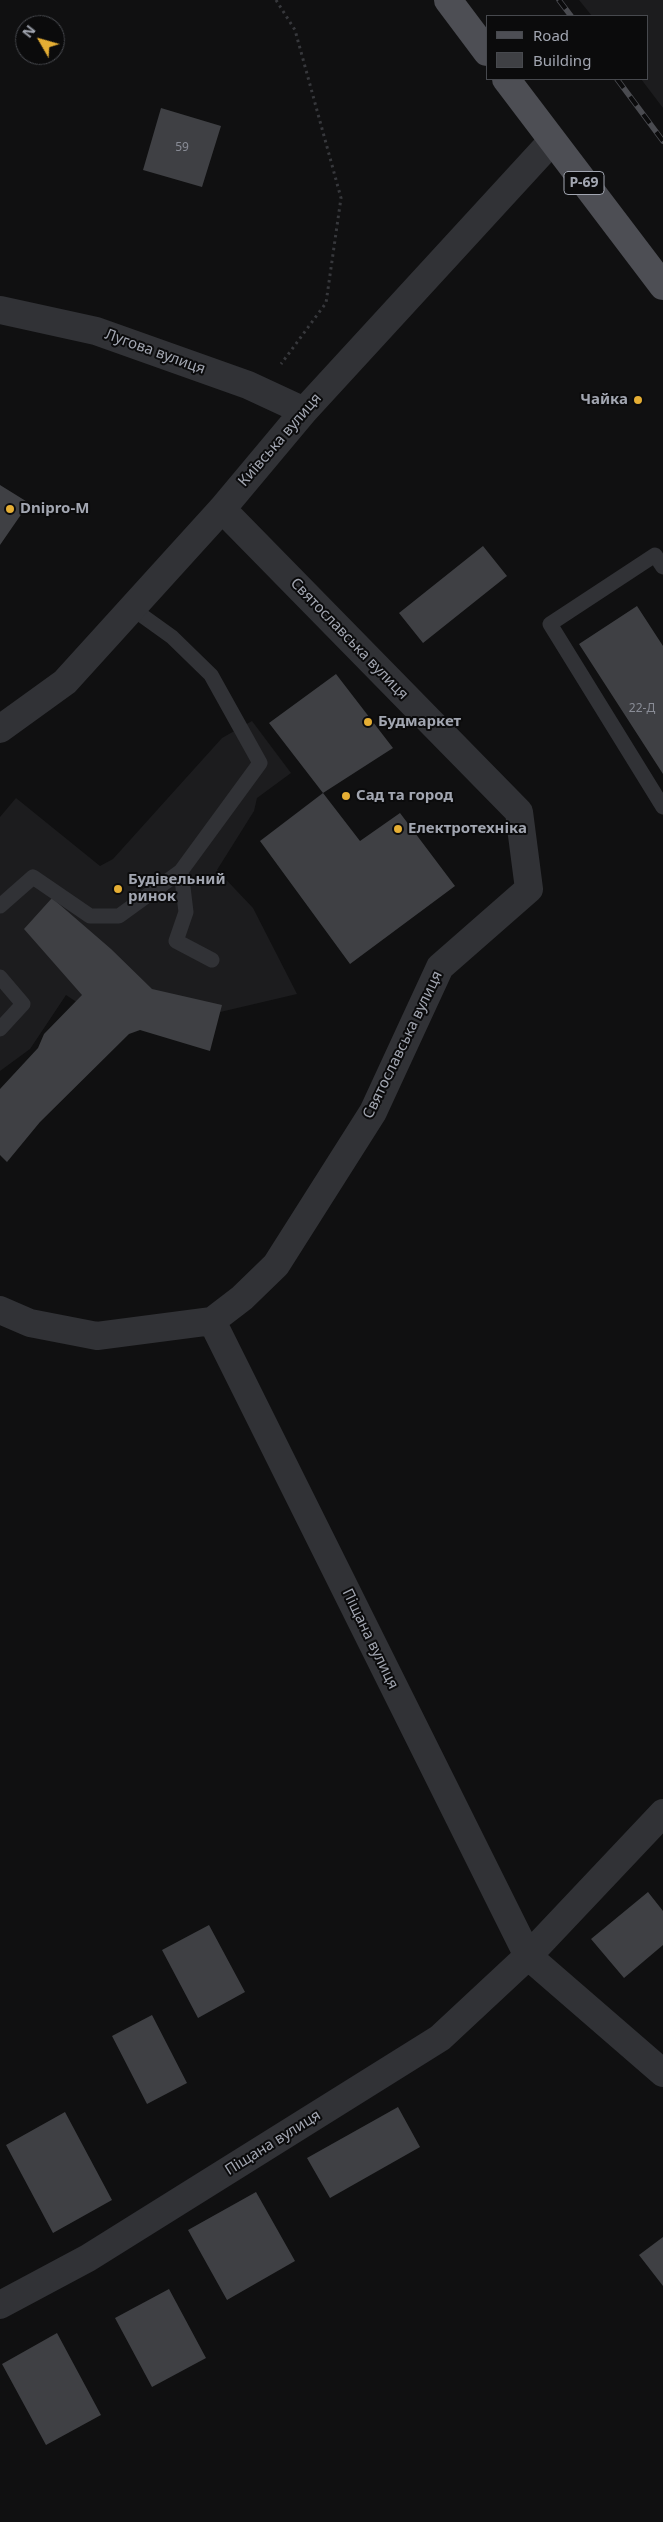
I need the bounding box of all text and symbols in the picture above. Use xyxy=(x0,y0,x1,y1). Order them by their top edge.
north arrow xyxy=(15,15,65,65)
legend xyxy=(486,15,648,80)
text: N xyxy=(18,21,40,41)
text: Road xyxy=(533,25,569,45)
text: Building xyxy=(533,50,591,70)
house number: 59 xyxy=(175,141,189,155)
road number: Р-69 xyxy=(564,172,604,194)
street label: Лугова вулиця xyxy=(102,326,208,378)
street label: Київська вулиця xyxy=(235,390,325,490)
place label: Чайка xyxy=(580,391,628,409)
marker: Чайка xyxy=(632,394,644,406)
place label: Dnipro-M xyxy=(20,500,89,518)
marker: Dnipro-M xyxy=(4,503,16,515)
street label: Святославська вулиця xyxy=(286,574,412,704)
house number: 22-Д xyxy=(629,702,655,716)
place label: Будмаркет xyxy=(378,713,461,731)
marker: Будмаркет xyxy=(362,716,374,728)
place label: Сад та город xyxy=(356,787,453,805)
marker: Сад та город xyxy=(340,790,352,802)
place label: Електротехніка xyxy=(408,820,527,838)
marker: Електротехніка xyxy=(392,823,404,835)
place label: Будівельний ринок xyxy=(128,871,226,906)
marker: Будівельний ринок xyxy=(112,883,124,895)
street label: Святославська вулиця xyxy=(359,968,447,1122)
street label: Піщана вулиця xyxy=(338,1586,402,1692)
street label: Піщана вулиця xyxy=(222,2106,324,2180)

